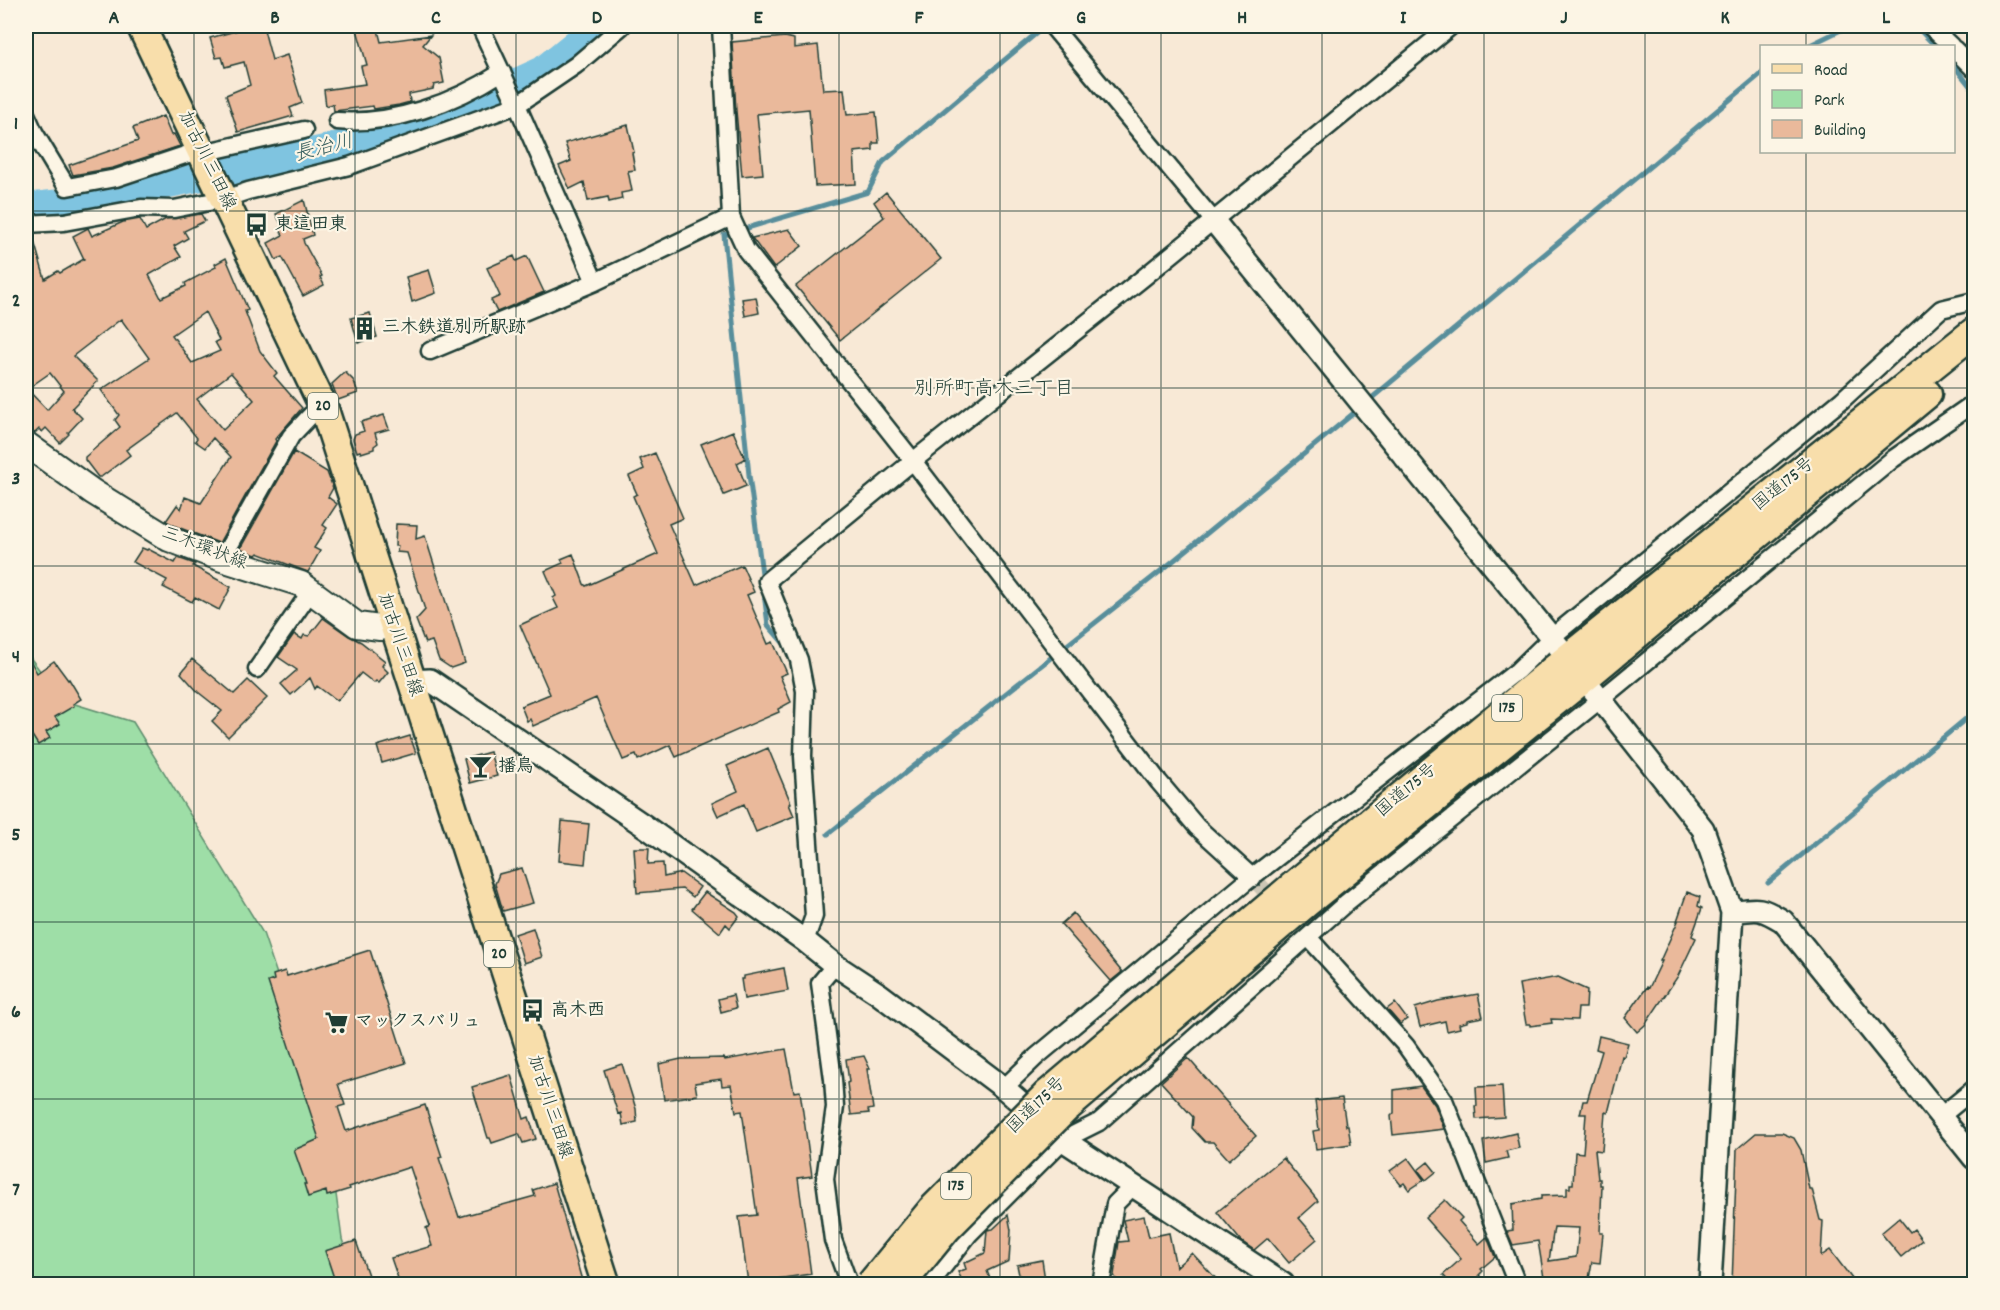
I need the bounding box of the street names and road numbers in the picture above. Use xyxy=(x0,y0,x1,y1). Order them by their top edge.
street label: 加古川三田線 xyxy=(171,107,241,215)
road number: 20 xyxy=(308,393,338,419)
street label: 国道175号 xyxy=(1748,452,1820,518)
street label: 三木環状線 xyxy=(158,521,250,577)
street label: 加古川三田線 xyxy=(370,590,428,700)
road number: 175 xyxy=(1492,695,1522,721)
street label: 国道175号 xyxy=(1371,758,1443,824)
road number: 20 xyxy=(484,941,514,967)
street label: 加古川三田線 xyxy=(520,1052,578,1162)
street label: 国道175号 xyxy=(1002,1072,1072,1140)
road number: 175 xyxy=(941,1173,971,1199)

